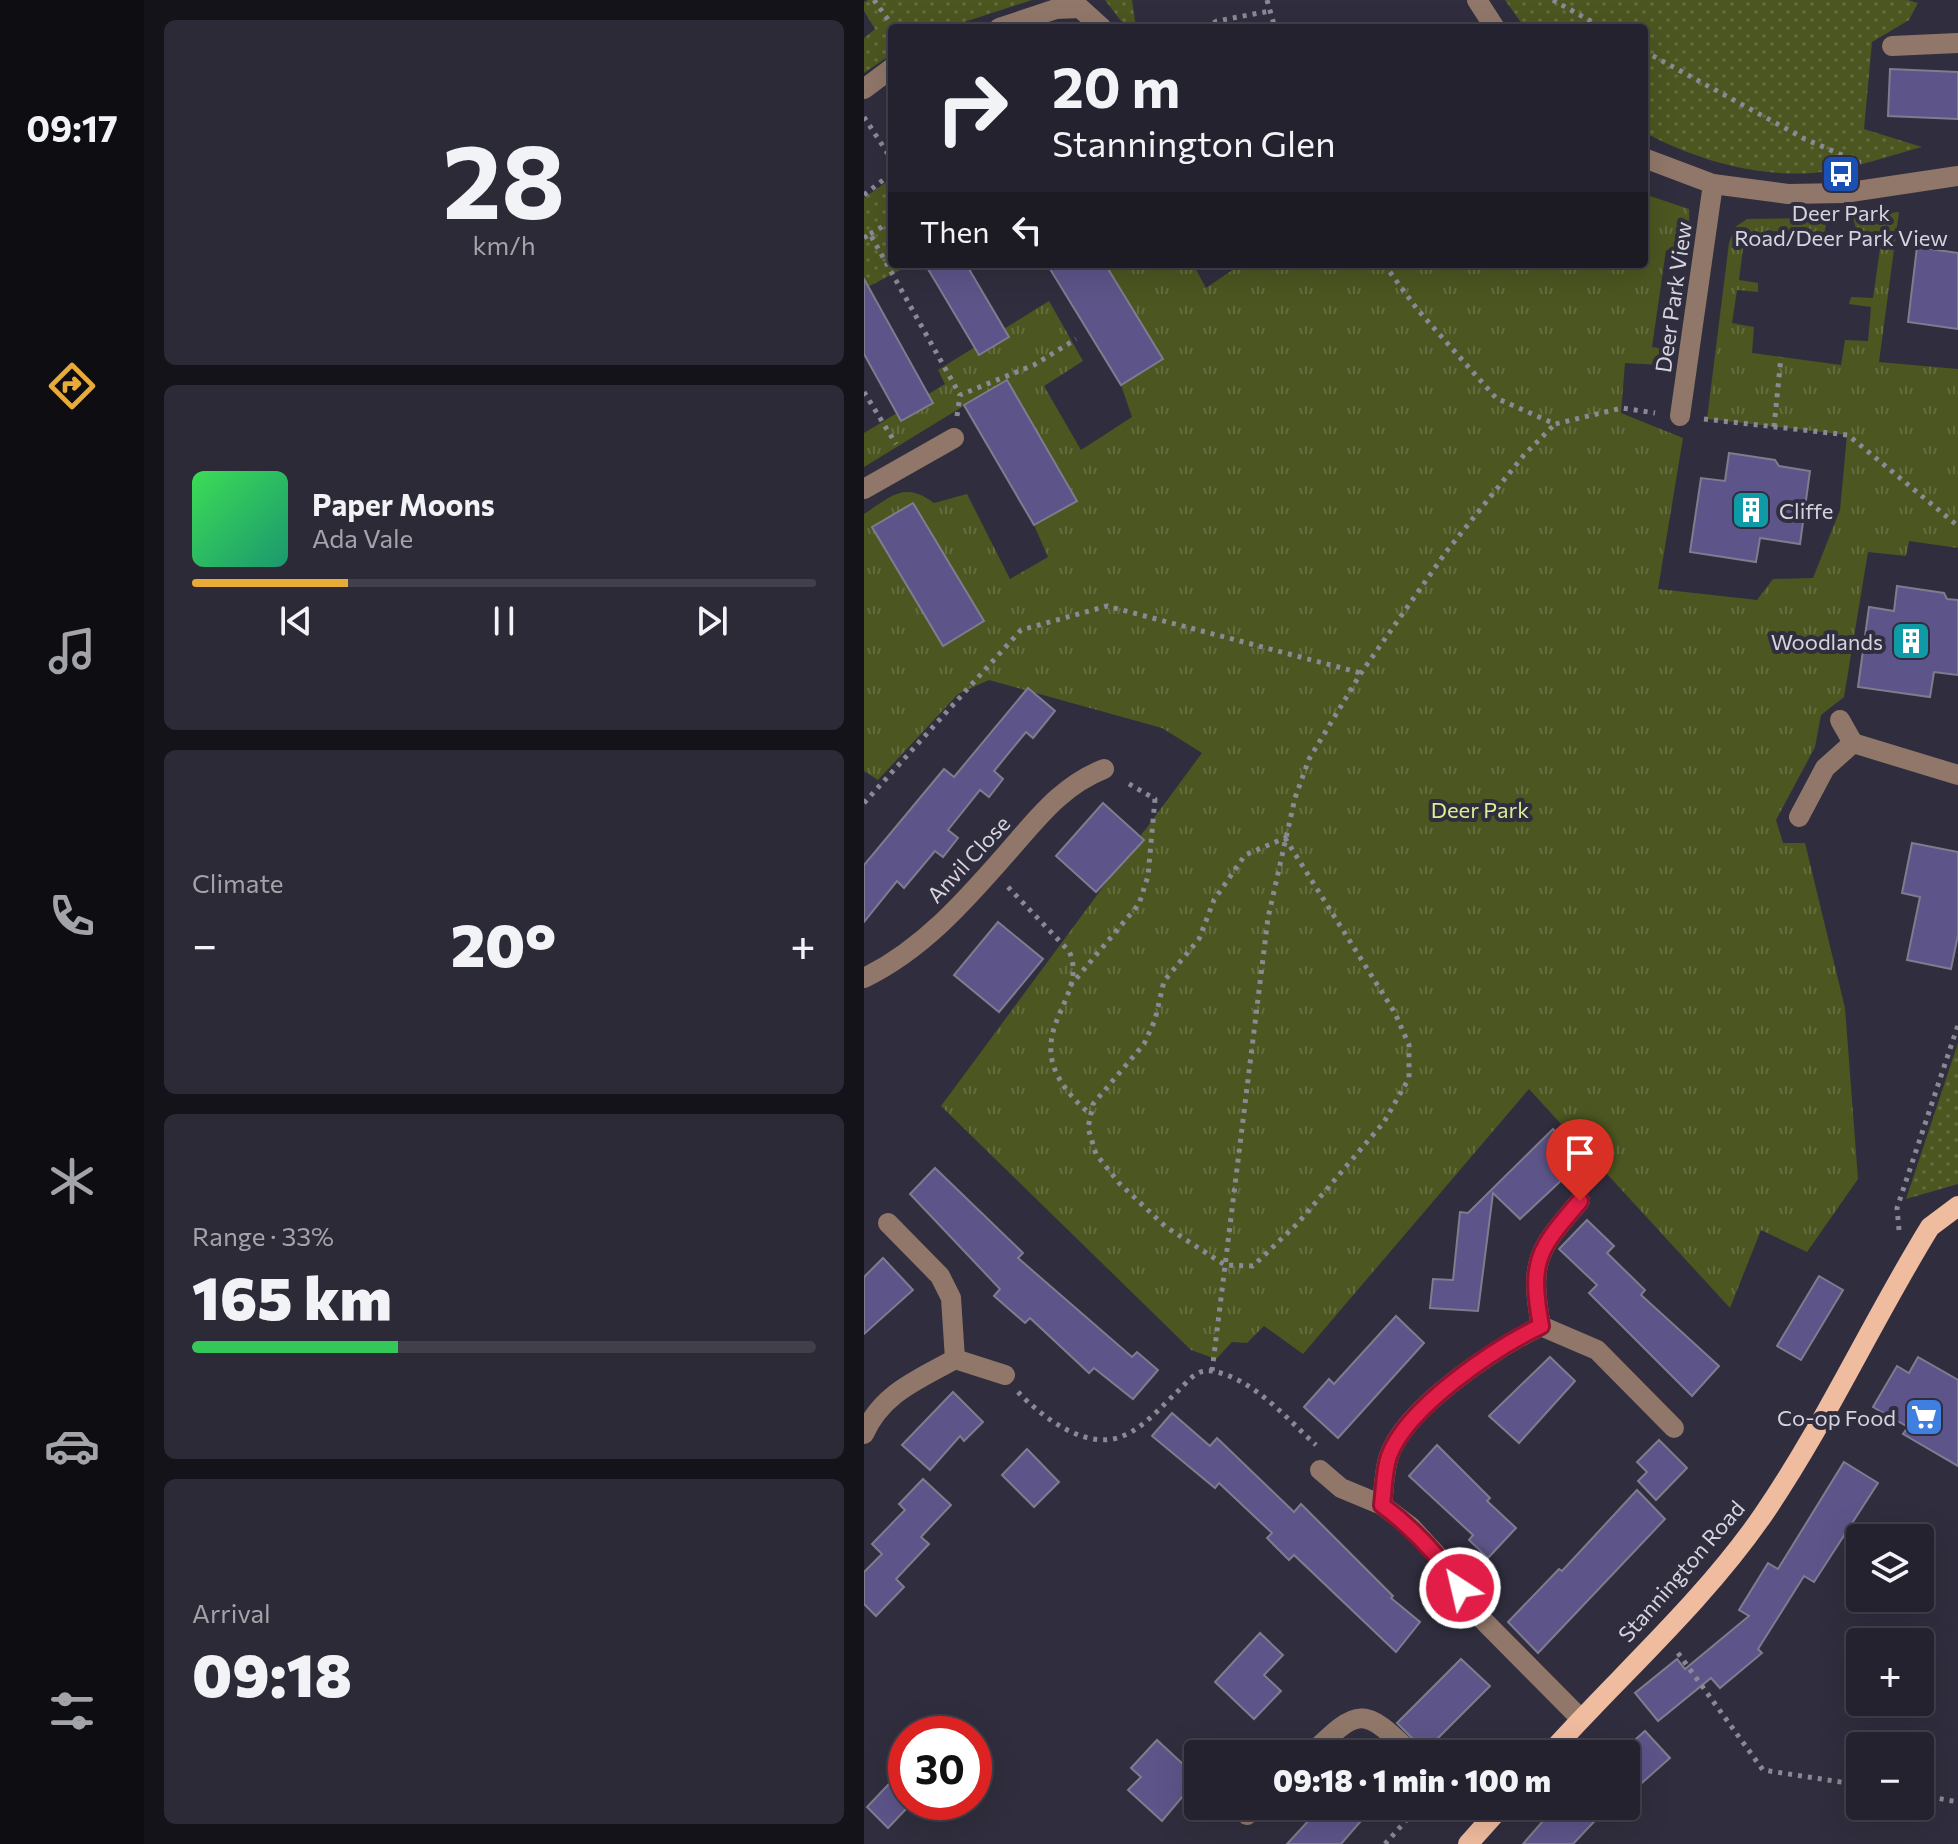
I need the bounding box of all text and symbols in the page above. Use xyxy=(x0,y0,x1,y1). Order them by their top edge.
text: 20 m xyxy=(1052,51,1180,120)
icon: right xyxy=(920,56,1024,160)
text: 09:17 xyxy=(26,105,118,149)
text: 28 xyxy=(443,113,565,240)
text: Stannington Glen xyxy=(1052,120,1336,164)
bus stop icon: Deer Park Road/Deer Park View xyxy=(1820,153,1862,195)
place label: Deer Park Road/Deer Park View xyxy=(1734,199,1948,251)
icon: left xyxy=(1005,208,1049,252)
text: Then xyxy=(920,212,989,249)
street label: Deer Park View xyxy=(1649,219,1697,374)
text: km/h xyxy=(472,229,536,260)
icon: directions xyxy=(44,358,100,414)
text: Paper Moons xyxy=(312,485,495,522)
building icon: Cliffe xyxy=(1730,489,1772,531)
place label: Cliffe xyxy=(1779,497,1833,524)
text: Ada Vale xyxy=(312,522,413,553)
icon: previous xyxy=(274,599,318,643)
icon: pause xyxy=(482,599,526,643)
icon: next xyxy=(690,599,734,643)
building icon: Woodlands xyxy=(1890,620,1932,662)
icon: music xyxy=(44,623,100,679)
place label: Woodlands xyxy=(1771,628,1883,655)
park label: Deer Park xyxy=(1431,796,1529,823)
street label: Anvil Close xyxy=(921,810,1015,908)
text: Climate xyxy=(192,867,284,898)
icon: phone xyxy=(44,888,100,944)
text: 20° xyxy=(451,906,556,979)
text: − xyxy=(192,916,217,970)
text: + xyxy=(790,916,816,970)
pin xyxy=(1546,1119,1614,1201)
icon: arrive xyxy=(1558,1131,1602,1175)
icon: climate xyxy=(44,1153,100,1209)
text: Range · 33% xyxy=(192,1220,334,1251)
text: 165 km xyxy=(192,1259,392,1332)
supermarket icon: Co-op Food xyxy=(1903,1396,1945,1438)
place label: Co-op Food xyxy=(1777,1404,1896,1431)
icon: car xyxy=(44,1418,100,1474)
street label: Stannington Road xyxy=(1612,1495,1750,1647)
map controls xyxy=(1846,1524,1934,1820)
button: layers xyxy=(1846,1524,1934,1612)
position arrow xyxy=(1418,1546,1502,1630)
text: Arrival xyxy=(192,1597,271,1628)
button: + xyxy=(1846,1628,1934,1716)
text: 09:18 xyxy=(192,1636,352,1709)
icon: filters xyxy=(44,1683,100,1739)
speed limit sign: 30 xyxy=(888,1716,992,1820)
button: − xyxy=(1846,1732,1934,1820)
text: 09:18 · 1 min · 100 m xyxy=(1273,1761,1551,1798)

